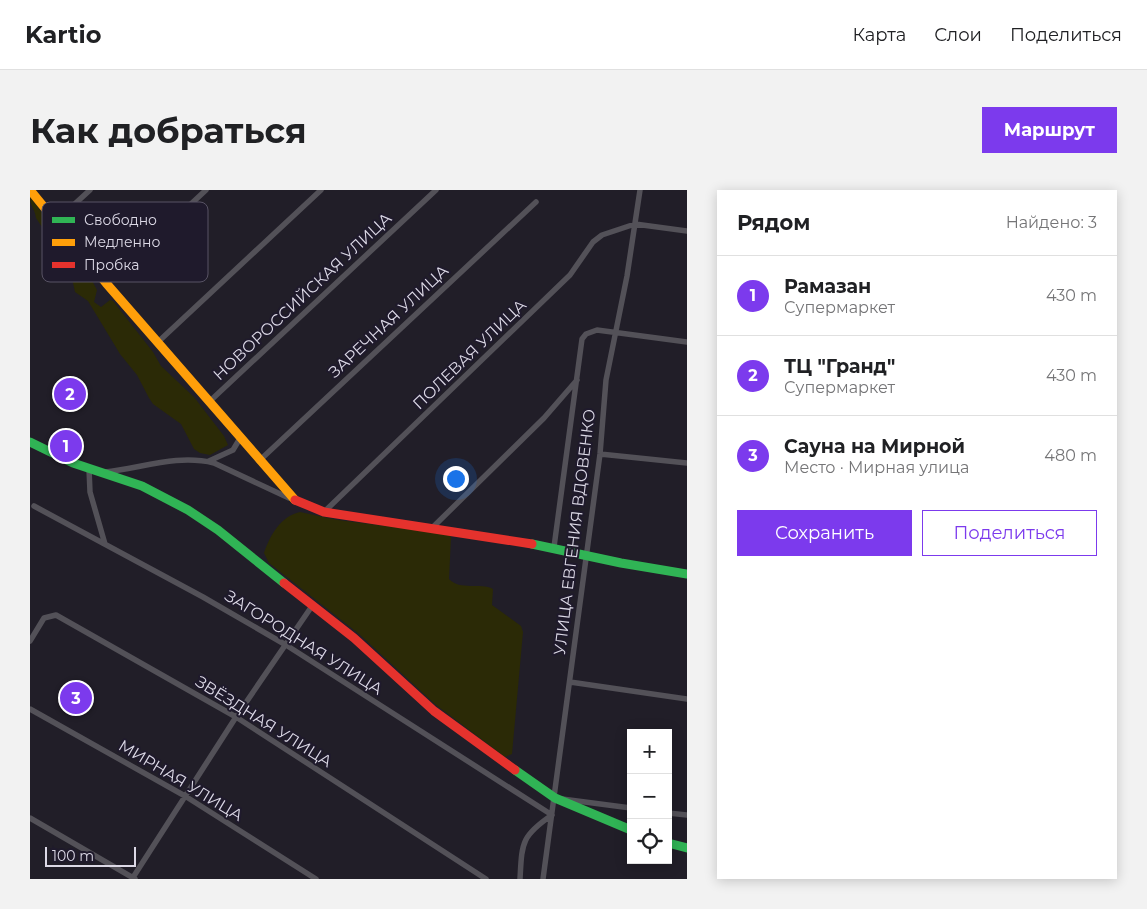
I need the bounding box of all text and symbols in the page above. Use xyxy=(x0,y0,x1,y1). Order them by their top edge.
text: Kartio xyxy=(25,20,101,49)
text: Карта xyxy=(852,24,906,46)
text: Слои xyxy=(934,24,982,46)
text: Поделиться xyxy=(1010,24,1122,46)
button: Маршрут xyxy=(982,107,1117,153)
text: Как добраться xyxy=(30,109,307,152)
legend xyxy=(42,202,208,282)
street label: НОВОРОССИЙСКАЯ УЛИЦА xyxy=(209,209,396,384)
text: Рядом xyxy=(737,210,810,235)
text: Свободно xyxy=(84,211,157,229)
text: Найдено: 3 xyxy=(1006,213,1097,232)
text: Медленно xyxy=(84,233,160,251)
text: Пробка xyxy=(84,256,139,274)
street label: ЗАРЕЧНАЯ УЛИЦА xyxy=(325,261,452,382)
text: Рамазан xyxy=(784,275,871,298)
text: 1 xyxy=(750,286,756,305)
text: 430 m xyxy=(1046,286,1097,305)
street label: ПОЛЕВАЯ УЛИЦА xyxy=(409,295,530,413)
text: Супермаркет xyxy=(784,298,895,317)
text: ТЦ "Гранд" xyxy=(784,355,895,378)
text: 2 xyxy=(748,366,758,385)
text: 430 m xyxy=(1046,366,1097,385)
pin: 2 xyxy=(54,375,86,413)
text: Супермаркет xyxy=(784,378,895,397)
street label: УЛИЦА ЕВГЕНИЯ ВДОВЕНКО xyxy=(550,408,599,656)
pin: 1 xyxy=(50,427,82,465)
text: Сауна на Мирной xyxy=(784,435,965,458)
text: 3 xyxy=(748,446,758,465)
text: 480 m xyxy=(1044,446,1097,465)
text: Место · Мирная улица xyxy=(784,458,969,477)
your location xyxy=(443,466,469,492)
button: Сохранить xyxy=(737,510,912,556)
button: Поделиться xyxy=(922,510,1097,556)
street label: ЗАГОРОДНАЯ УЛИЦА xyxy=(221,586,386,699)
street label: ЗВЁЗДНАЯ УЛИЦА xyxy=(192,671,336,771)
pin: 3 xyxy=(60,679,92,717)
map controls xyxy=(627,729,672,864)
button: + xyxy=(627,729,672,774)
street label: МИРНАЯ УЛИЦА xyxy=(115,736,246,825)
button: − xyxy=(627,774,672,819)
button: locate xyxy=(627,819,672,864)
scale bar xyxy=(45,844,136,867)
text: 100 m xyxy=(52,847,94,865)

